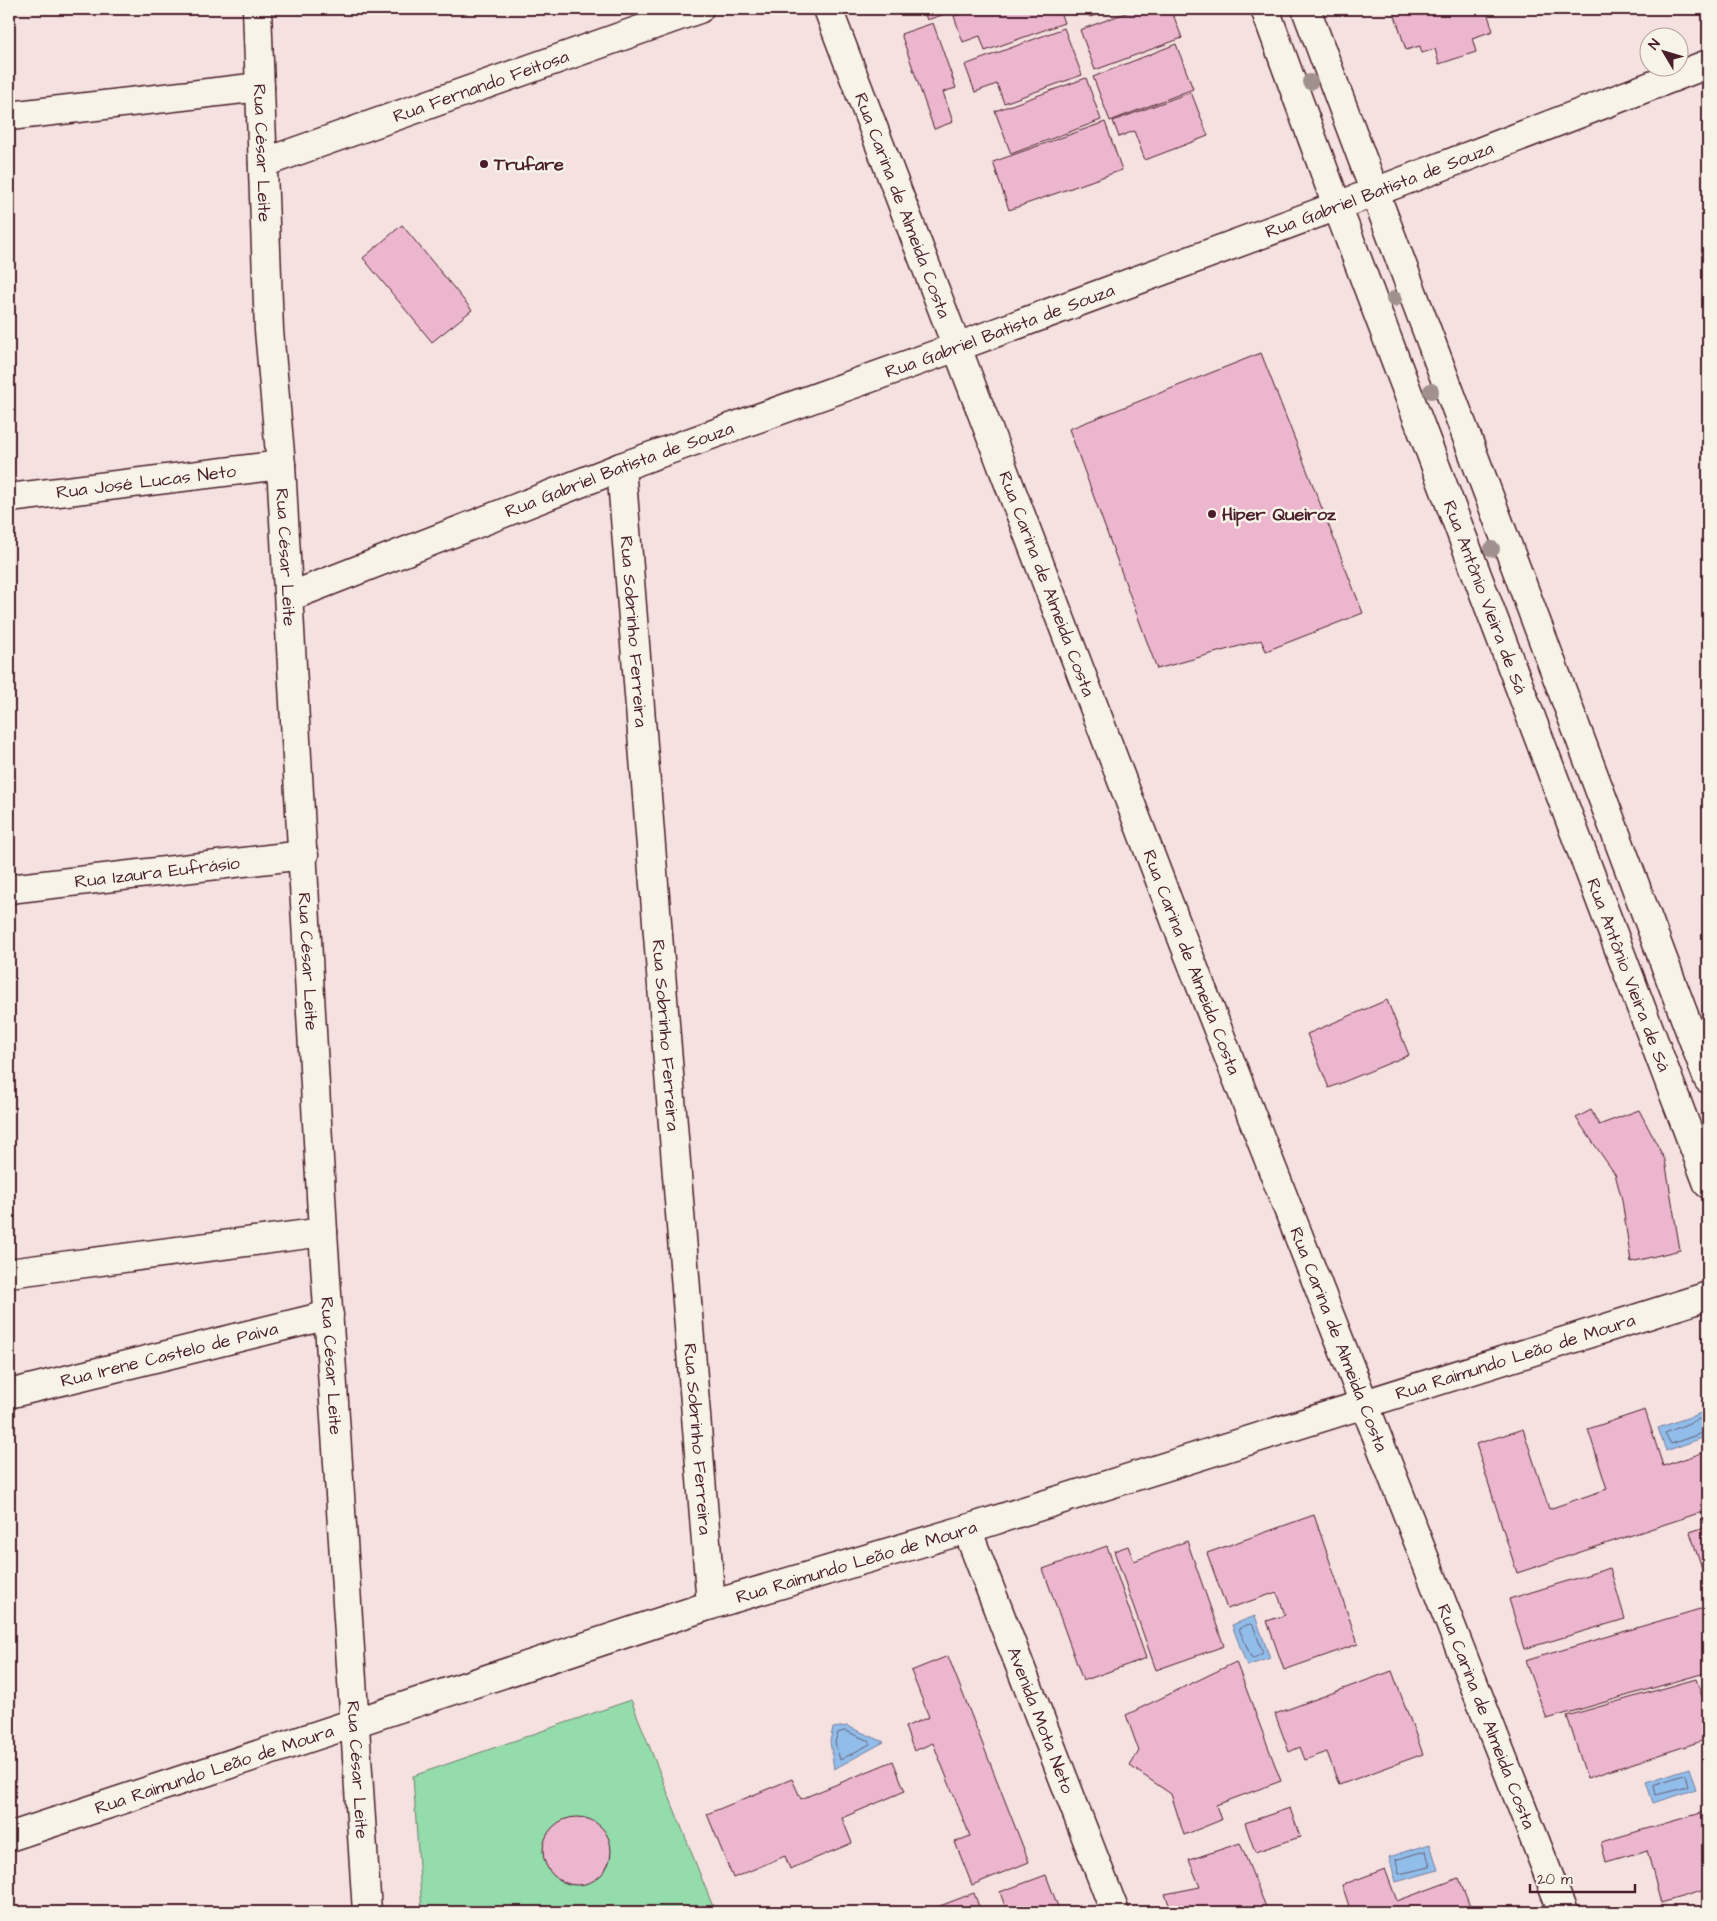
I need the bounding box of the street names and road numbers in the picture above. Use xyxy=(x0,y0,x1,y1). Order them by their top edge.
street label: Rua Fernando Feitosa xyxy=(389,43,572,129)
street label: Rua César Leite xyxy=(247,83,277,223)
street label: Rua Carina de Almeida Costa xyxy=(848,89,957,322)
street label: Rua Gabriel Batista de Souza xyxy=(1262,135,1497,244)
street label: Rua Gabriel Batista de Souza xyxy=(882,277,1118,384)
street label: Rua Gabriel Batista de Souza xyxy=(501,415,737,524)
street label: Rua José Lucas Neto xyxy=(55,458,237,505)
street label: Rua Carina de Almeida Costa xyxy=(993,467,1101,700)
street label: Rua César Leite xyxy=(270,487,302,627)
street label: Rua Antônio Vieira de Sá xyxy=(1437,497,1533,697)
street label: Rua Sobrinho Ferreira xyxy=(614,535,654,728)
street label: Rua Carina de Almeida Costa xyxy=(1137,846,1247,1078)
street label: Rua Izaura Eufrásio xyxy=(73,850,241,894)
street label: Rua Antônio Vieira de Sá xyxy=(1581,874,1677,1075)
street label: Rua César Leite xyxy=(292,892,324,1031)
street label: Rua Sobrinho Ferreira xyxy=(646,939,686,1132)
street label: Rua Carina de Almeida Costa xyxy=(1284,1223,1394,1455)
street label: Rua César Leite xyxy=(315,1296,349,1436)
street label: Rua Raimundo Leão de Moura xyxy=(1392,1307,1638,1406)
street label: Rua Irene Castelo de Paiva xyxy=(58,1316,280,1393)
street label: Rua Sobrinho Ferreira xyxy=(678,1342,718,1536)
street label: Rua Raimundo Leão de Moura xyxy=(733,1514,980,1609)
street label: Rua Carina de Almeida Costa xyxy=(1431,1600,1542,1832)
street label: Avenida Mota Neto xyxy=(1001,1643,1081,1797)
street label: Rua César Leite xyxy=(341,1700,375,1840)
street label: Rua Raimundo Leão de Moura xyxy=(91,1718,337,1820)

